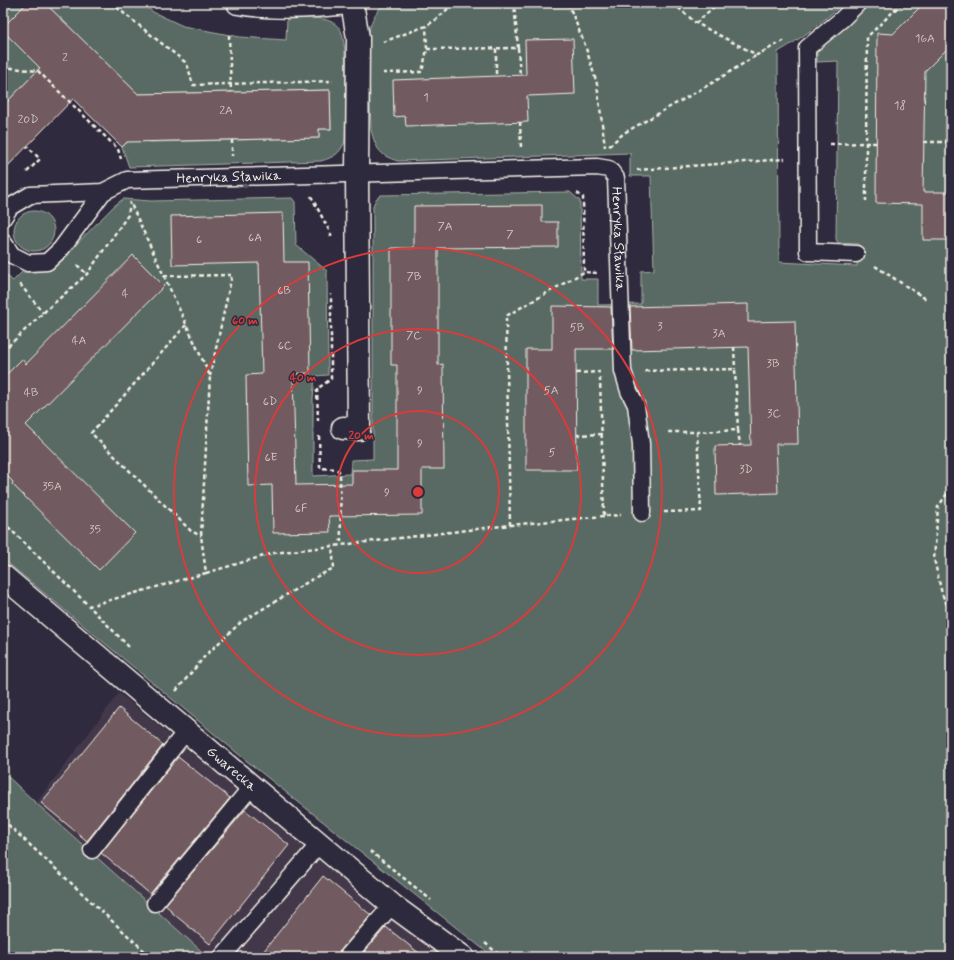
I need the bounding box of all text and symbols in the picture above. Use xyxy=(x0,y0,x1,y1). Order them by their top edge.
house number: 16A xyxy=(915,31,935,47)
house number: 2 xyxy=(62,50,68,66)
house number: 1 xyxy=(423,90,429,106)
house number: 18 xyxy=(894,98,906,114)
house number: 2A xyxy=(219,103,233,119)
house number: 20D xyxy=(17,112,39,128)
street label: Henryka Sławika xyxy=(176,167,282,188)
street label: Henryka Sławika xyxy=(607,186,629,292)
house number: 7A xyxy=(437,219,453,235)
house number: 7 xyxy=(506,227,514,243)
house number: 6A xyxy=(248,230,262,246)
house number: 6 xyxy=(196,232,202,248)
house number: 7B xyxy=(407,269,422,285)
house number: 6B xyxy=(277,283,291,299)
house number: 4 xyxy=(122,286,129,302)
text: 60 m xyxy=(232,313,258,329)
house number: 3 xyxy=(657,319,663,335)
house number: 5B xyxy=(570,320,585,336)
house number: 3A xyxy=(712,326,726,342)
house number: 7C xyxy=(406,328,422,344)
house number: 4A xyxy=(72,333,87,349)
house number: 6C xyxy=(278,338,293,354)
house number: 3B xyxy=(766,356,780,372)
text: 40 m xyxy=(290,370,317,386)
house number: 9 xyxy=(417,383,423,399)
house number: 5A xyxy=(543,383,559,399)
house number: 4B xyxy=(24,385,39,401)
house number: 6D xyxy=(263,394,277,410)
house number: 3C xyxy=(767,406,781,422)
text: 20 m xyxy=(348,428,374,444)
house number: 9 xyxy=(417,436,423,452)
house number: 5 xyxy=(548,445,556,461)
house number: 6E xyxy=(264,450,278,466)
house number: 3D xyxy=(739,462,753,478)
house number: 35A xyxy=(42,479,62,495)
house number: 9 xyxy=(384,485,390,501)
centre of rings xyxy=(411,485,425,499)
house number: 6F xyxy=(295,501,307,517)
house number: 35 xyxy=(89,522,101,538)
street label: Gwarecka xyxy=(202,743,261,796)

